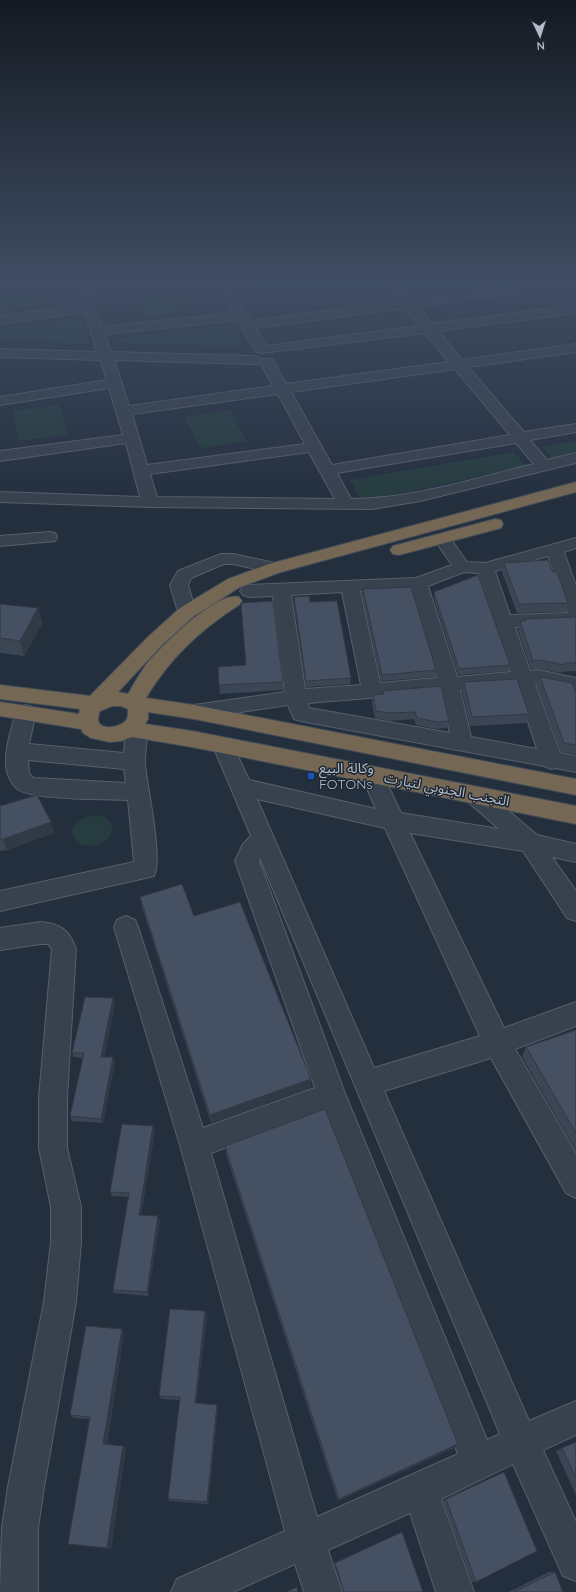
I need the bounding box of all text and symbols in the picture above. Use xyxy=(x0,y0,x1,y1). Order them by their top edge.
north arrow xyxy=(520,16,560,56)
text: N xyxy=(536,39,545,53)
place label: وكالة البيع FOTONs xyxy=(319,759,374,793)
street label: التجنب الجنوبي لتيارت xyxy=(382,768,511,812)
marker: وكالة البيع FOTONs xyxy=(306,771,316,781)

